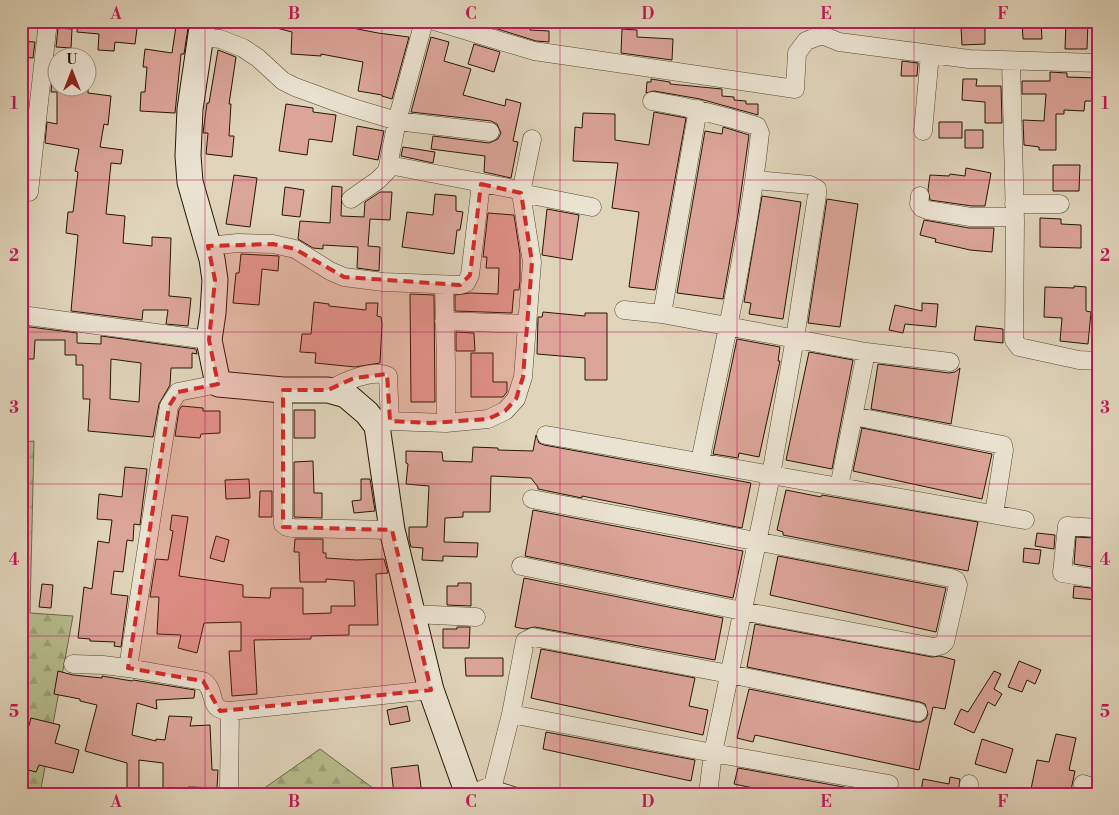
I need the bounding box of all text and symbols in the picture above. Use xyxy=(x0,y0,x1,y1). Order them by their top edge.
text: A xyxy=(109,4,122,24)
text: B xyxy=(288,4,300,24)
text: C xyxy=(465,4,477,24)
text: D xyxy=(642,4,655,24)
text: E xyxy=(820,4,832,24)
text: F xyxy=(997,4,1009,24)
north arrow xyxy=(48,48,98,98)
text: U xyxy=(67,51,78,69)
text: 1 xyxy=(10,94,18,114)
text: 1 xyxy=(1101,94,1109,114)
text: 2 xyxy=(9,246,19,266)
text: 2 xyxy=(1100,246,1110,266)
text: 3 xyxy=(9,398,19,418)
text: 3 xyxy=(1100,398,1110,418)
text: 4 xyxy=(9,550,20,570)
text: 4 xyxy=(1100,550,1111,570)
text: 5 xyxy=(9,702,19,722)
text: 5 xyxy=(1100,702,1110,722)
text: A xyxy=(109,792,122,812)
text: B xyxy=(288,792,300,812)
text: C xyxy=(465,792,477,812)
text: D xyxy=(642,792,655,812)
text: E xyxy=(820,792,832,812)
text: F xyxy=(997,792,1009,812)

